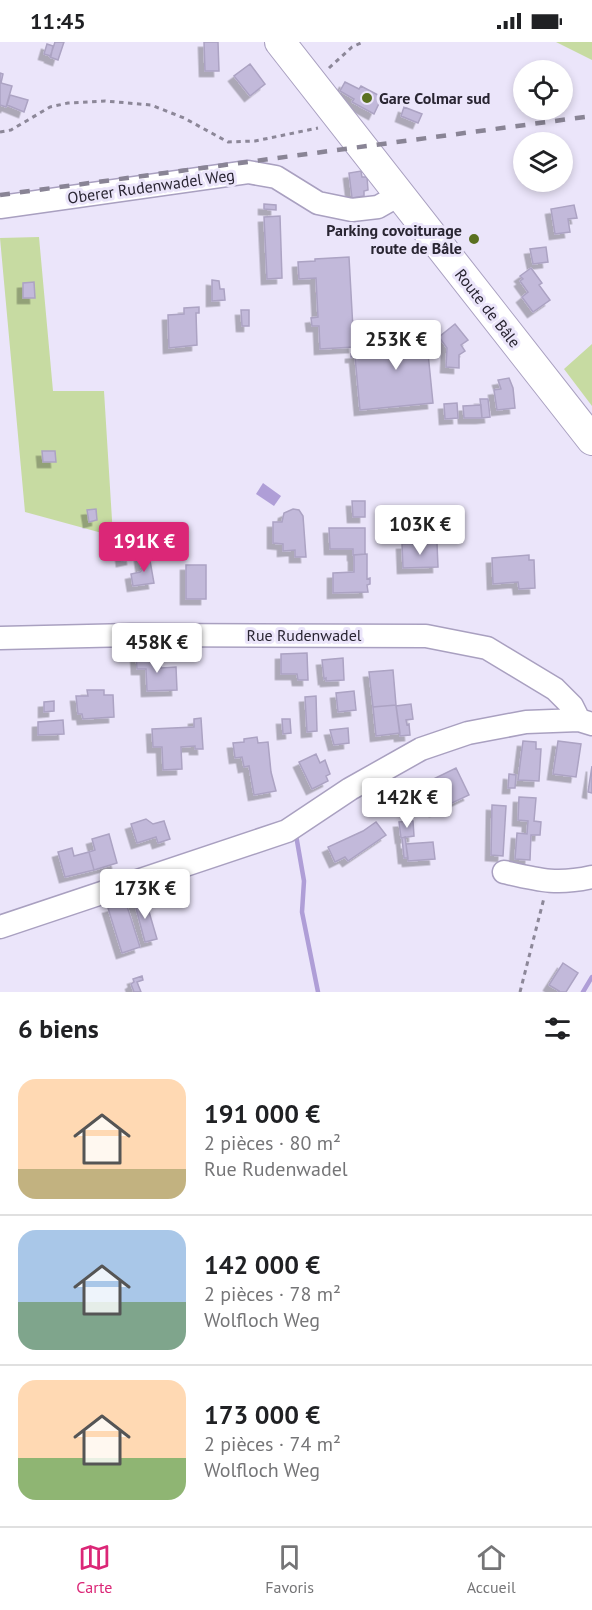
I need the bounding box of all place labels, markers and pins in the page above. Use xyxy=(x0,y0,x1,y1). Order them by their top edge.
place label: Gare Colmar sud xyxy=(379,88,490,108)
marker: Gare Colmar sud xyxy=(360,91,374,105)
place label: Parking covoiturage route de Bâle xyxy=(326,220,462,258)
marker: Parking covoiturage route de Bâle xyxy=(467,232,481,246)
pin: 253K € xyxy=(347,320,445,371)
pin: 103K € xyxy=(371,505,469,556)
pin: 191K € xyxy=(95,522,193,573)
pin: 458K € xyxy=(108,623,206,674)
pin: 142K € xyxy=(358,778,456,829)
pin: 173K € xyxy=(96,869,194,920)

